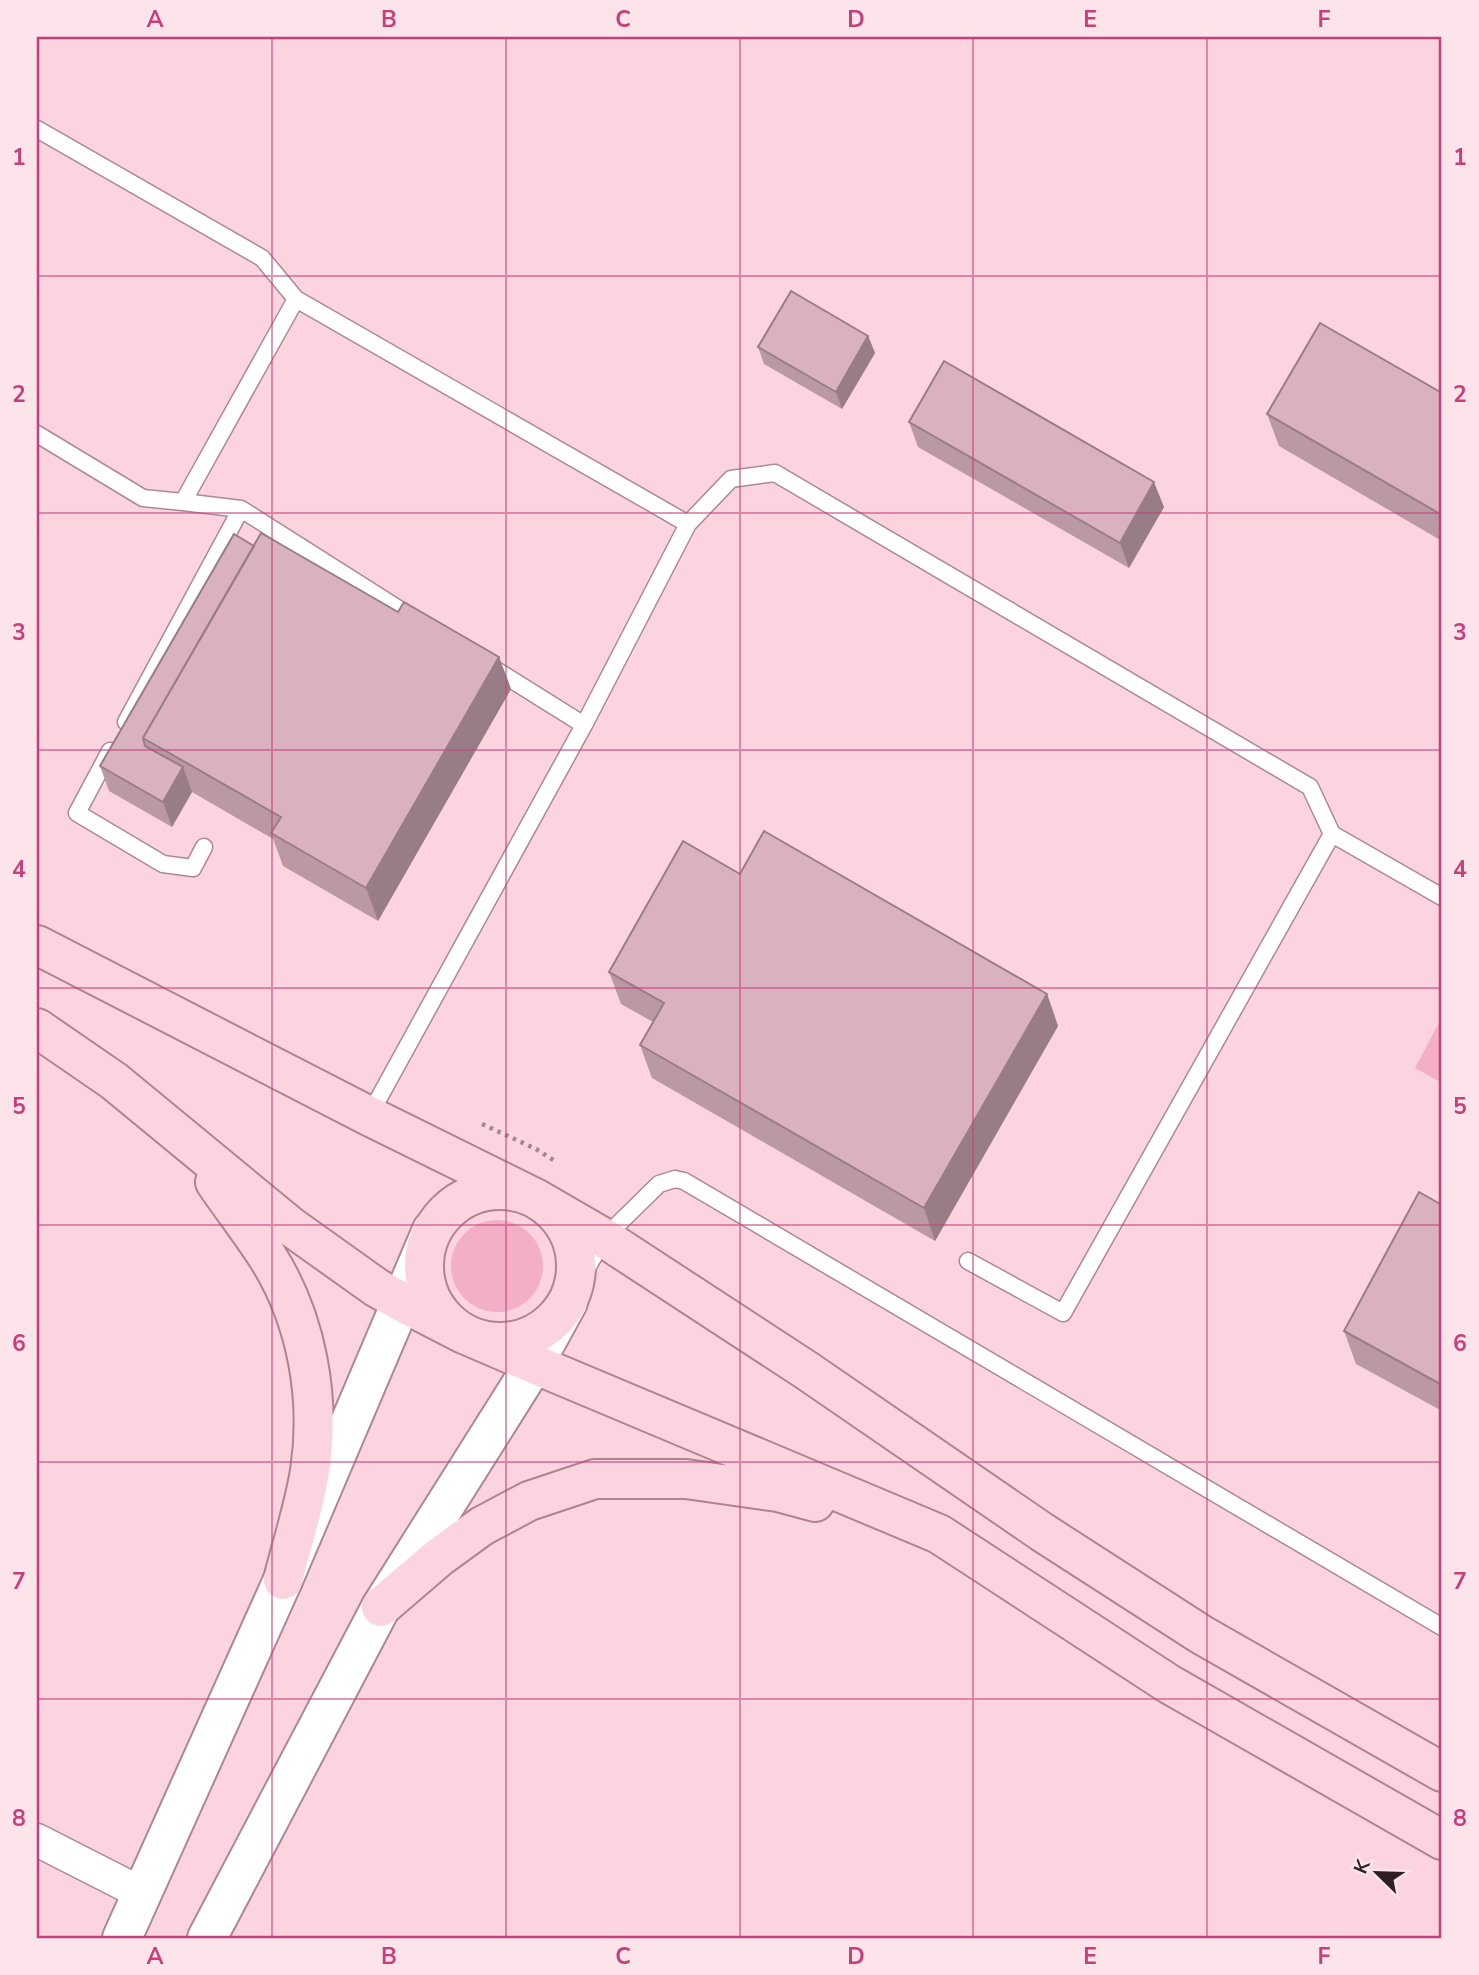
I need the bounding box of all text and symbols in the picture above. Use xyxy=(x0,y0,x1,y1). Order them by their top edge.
text: A xyxy=(146,4,164,35)
text: B xyxy=(381,4,397,35)
text: C xyxy=(615,4,631,35)
text: D xyxy=(847,4,865,35)
text: E xyxy=(1083,4,1097,35)
text: F xyxy=(1318,4,1331,35)
text: 1 xyxy=(12,142,26,173)
text: 1 xyxy=(1453,142,1467,173)
text: 2 xyxy=(12,379,26,410)
text: 2 xyxy=(1453,379,1467,410)
text: 3 xyxy=(12,617,26,648)
text: 3 xyxy=(1453,617,1467,648)
text: 4 xyxy=(12,854,26,885)
text: 4 xyxy=(1453,854,1467,885)
text: 5 xyxy=(12,1091,26,1122)
text: 5 xyxy=(1453,1091,1467,1122)
text: 6 xyxy=(12,1328,26,1359)
text: 6 xyxy=(1453,1328,1467,1359)
text: 7 xyxy=(12,1566,26,1597)
text: 7 xyxy=(1453,1566,1467,1597)
text: 8 xyxy=(12,1803,26,1834)
text: 8 xyxy=(1453,1803,1467,1834)
north arrow xyxy=(1342,1839,1412,1909)
text: K xyxy=(1348,1855,1377,1878)
text: A xyxy=(146,1941,164,1972)
text: B xyxy=(381,1941,397,1972)
text: C xyxy=(615,1941,631,1972)
text: D xyxy=(847,1941,865,1972)
text: E xyxy=(1083,1941,1097,1972)
text: F xyxy=(1318,1941,1331,1972)

